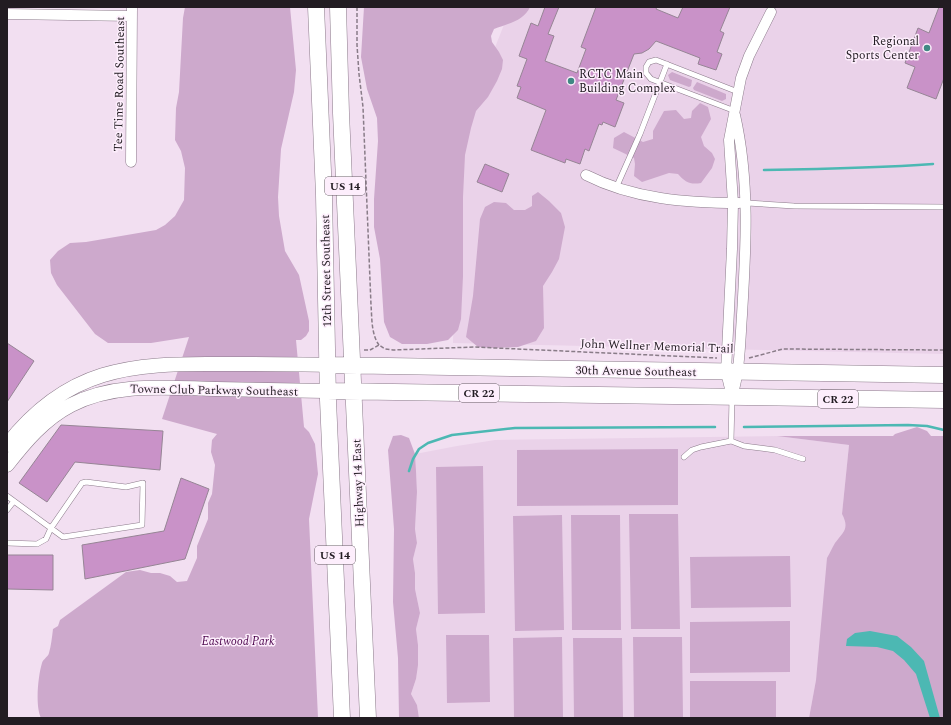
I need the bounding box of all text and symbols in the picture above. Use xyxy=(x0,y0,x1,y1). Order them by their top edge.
street label: Tee Time Road Southeast xyxy=(109,16,130,152)
place label: Regional Sports Center xyxy=(846,32,919,65)
marker: Regional Sports Center xyxy=(922,43,932,53)
place label: RCTC Main Building Complex xyxy=(579,65,675,98)
marker: RCTC Main Building Complex xyxy=(566,76,576,86)
road number: US 14 xyxy=(325,177,365,195)
street label: 12th Street Southeast xyxy=(316,214,337,328)
street label: John Wellner Memorial Trail xyxy=(580,334,734,359)
street label: 30th Avenue Southeast xyxy=(575,361,697,382)
street label: Towne Club Parkway Southeast xyxy=(130,380,298,401)
road number: CR 22 xyxy=(459,384,499,402)
road number: CR 22 xyxy=(818,390,858,408)
street label: Highway 14 East xyxy=(347,438,370,527)
road number: US 14 xyxy=(315,546,355,564)
park label: Eastwood Park xyxy=(201,632,275,651)

